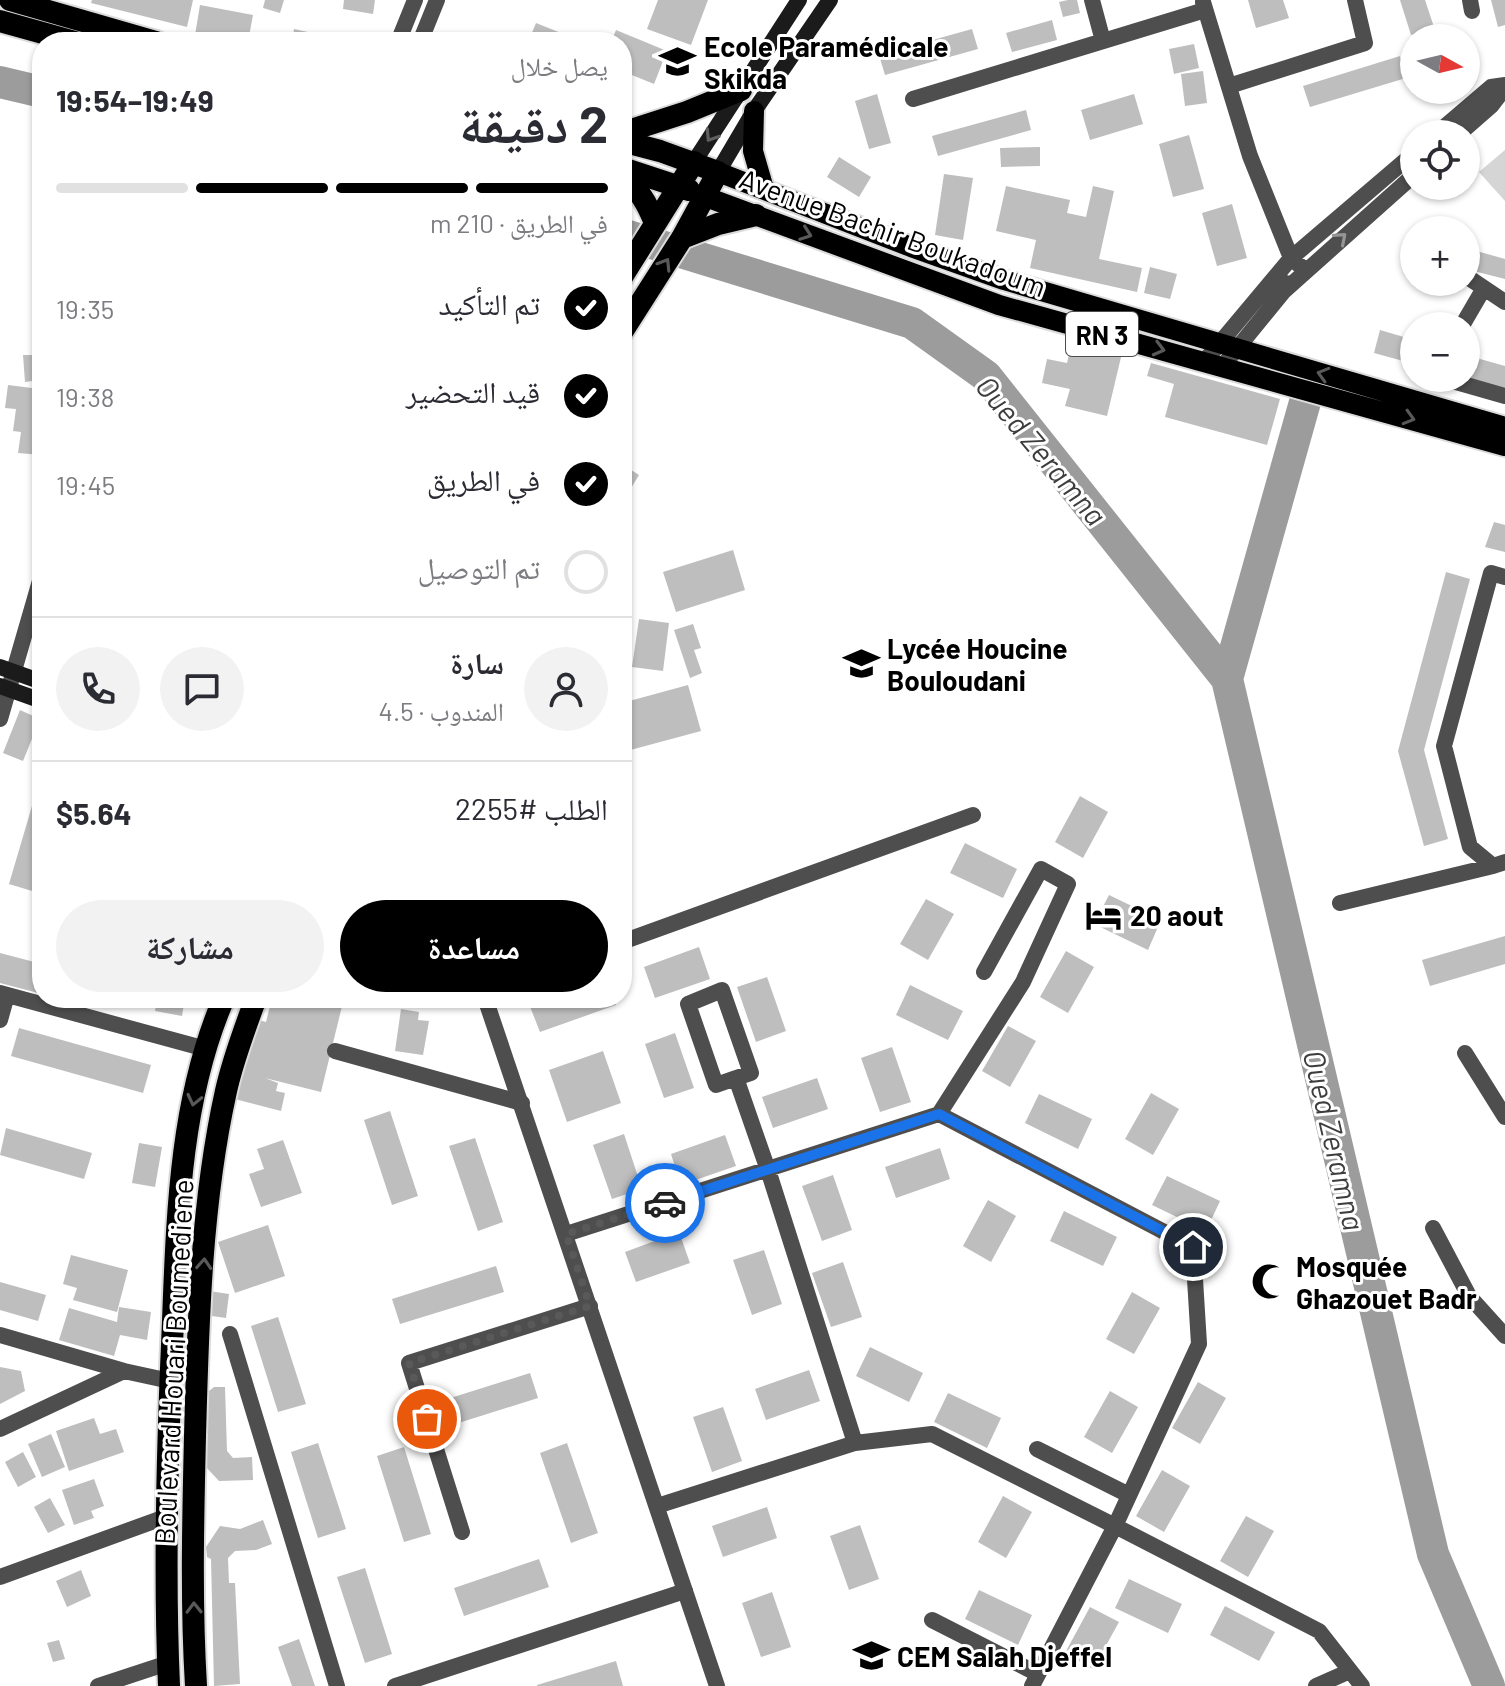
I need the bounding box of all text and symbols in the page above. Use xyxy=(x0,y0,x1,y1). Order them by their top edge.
north arrow xyxy=(1400,24,1480,104)
map controls xyxy=(1400,24,1480,392)
place label: Ecole Paramédicale Skikda xyxy=(704,29,949,95)
school or university icon: Ecole Paramédicale Skikda xyxy=(659,43,697,81)
text: يصل خلال xyxy=(510,50,608,81)
text: 19:49–19:54 xyxy=(56,82,214,118)
text: 2 دقيقة xyxy=(459,91,608,153)
button: locate xyxy=(1400,120,1480,200)
one-way arrow xyxy=(705,127,720,142)
street label: Avenue Bachir Boukadoum xyxy=(735,161,1051,303)
text: في الطريق · 210 m xyxy=(430,207,608,238)
button: + xyxy=(1400,216,1480,296)
one-way arrow xyxy=(798,224,812,240)
one-way arrow xyxy=(1332,233,1347,248)
one-way arrow xyxy=(655,258,670,273)
text: تم التأكيد xyxy=(439,285,540,321)
icon: check xyxy=(564,286,608,330)
text: 19:35 xyxy=(56,293,114,324)
road number: RN 3 xyxy=(1066,312,1138,356)
button: − xyxy=(1400,312,1480,392)
one-way arrow xyxy=(1151,340,1165,357)
one-way arrow xyxy=(1316,367,1330,383)
water label: Oued Zeramna xyxy=(969,368,1115,532)
text: قيد التحضير xyxy=(406,373,540,409)
icon: check xyxy=(564,374,608,418)
text: 19:38 xyxy=(56,381,114,412)
one-way arrow xyxy=(1402,409,1416,425)
text: في الطريق xyxy=(427,461,540,497)
icon: check xyxy=(564,462,608,506)
text: 19:45 xyxy=(56,469,115,500)
text: تم التوصيل xyxy=(417,549,540,585)
place label: Lycée Houcine Bouloudani xyxy=(887,631,1068,697)
text: سارة xyxy=(450,644,504,680)
school or university icon: Lycée Houcine Bouloudani xyxy=(842,645,880,683)
button: phone xyxy=(56,647,140,731)
button: chat xyxy=(160,647,244,731)
button: person xyxy=(524,647,608,731)
text: المندوب · 4.5 xyxy=(379,695,504,726)
text: الطلب #2255 xyxy=(455,790,608,826)
text: $5.64 xyxy=(56,795,132,831)
hotel icon: 20 aout xyxy=(1085,896,1123,934)
place label: 20 aout xyxy=(1130,898,1224,932)
button: مشاركة xyxy=(56,900,324,992)
button: مساعدة xyxy=(340,900,608,992)
water label: Oued Zeramna xyxy=(1297,1046,1373,1234)
one-way arrow xyxy=(186,1092,203,1106)
courier xyxy=(625,1163,705,1243)
street label: Boulevard Houari Boumediene xyxy=(146,1178,200,1546)
icon: car xyxy=(643,1181,687,1225)
pin xyxy=(1159,1213,1227,1281)
icon: home xyxy=(1171,1225,1215,1269)
place label: Mosquée Ghazouet Badr xyxy=(1296,1249,1477,1315)
one-way arrow xyxy=(195,1257,212,1270)
mosque icon: Mosquée Ghazouet Badr xyxy=(1251,1263,1289,1301)
pin xyxy=(393,1385,461,1453)
icon: bag xyxy=(405,1397,449,1441)
one-way arrow xyxy=(185,1601,202,1614)
school or university icon: CEM Salah Djeffel xyxy=(852,1637,890,1675)
place label: CEM Salah Djeffel xyxy=(897,1639,1112,1673)

